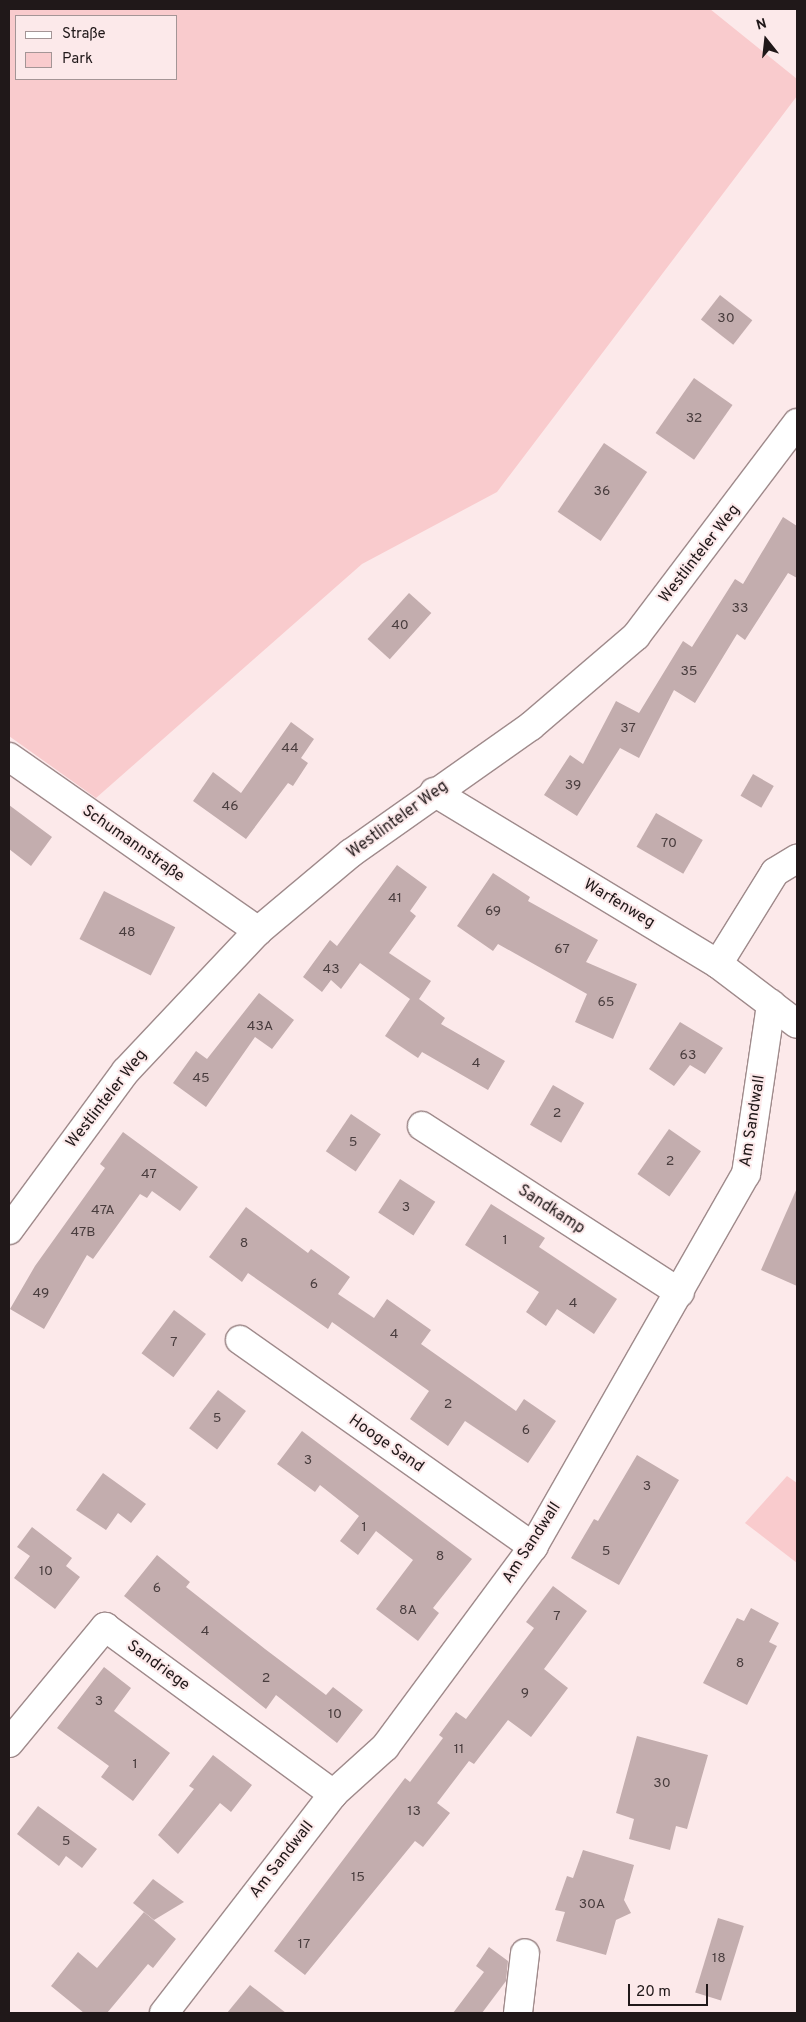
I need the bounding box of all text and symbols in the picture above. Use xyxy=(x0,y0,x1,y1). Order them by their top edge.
legend xyxy=(15,15,178,80)
north arrow xyxy=(741,15,791,65)
text: N xyxy=(755,16,769,35)
text: Straße xyxy=(62,25,106,44)
text: Park xyxy=(62,50,93,69)
house number: 30 xyxy=(717,311,735,327)
house number: 32 xyxy=(686,411,702,427)
house number: 36 xyxy=(594,484,610,500)
street label: Westlinteler Weg xyxy=(655,501,745,607)
house number: 33 xyxy=(732,601,748,617)
house number: 40 xyxy=(391,618,409,634)
house number: 35 xyxy=(680,664,698,680)
house number: 37 xyxy=(620,721,636,737)
house number: 44 xyxy=(281,741,299,757)
street label: Westlinteler Weg xyxy=(344,777,452,863)
house number: 39 xyxy=(565,778,581,794)
house number: 46 xyxy=(221,799,239,815)
street label: Schumannstraße xyxy=(78,802,188,886)
house number: 70 xyxy=(661,836,677,852)
street label: Warfenweg xyxy=(580,875,658,933)
house number: 41 xyxy=(388,891,402,907)
house number: 69 xyxy=(485,904,501,920)
house number: 48 xyxy=(118,925,136,941)
house number: 67 xyxy=(554,942,570,958)
house number: 43 xyxy=(322,962,340,978)
house number: 65 xyxy=(597,995,615,1011)
house number: 43A xyxy=(247,1019,273,1035)
street label: Westlinteler Weg xyxy=(62,1046,152,1152)
house number: 63 xyxy=(680,1048,696,1064)
house number: 4 xyxy=(472,1056,480,1072)
house number: 45 xyxy=(192,1071,210,1087)
street label: Am Sandwall xyxy=(736,1074,770,1168)
house number: 2 xyxy=(553,1106,561,1122)
house number: 5 xyxy=(349,1135,357,1151)
house number: 2 xyxy=(666,1154,674,1170)
house number: 47 xyxy=(141,1167,157,1183)
street label: Sandkamp xyxy=(514,1181,588,1239)
house number: 3 xyxy=(402,1200,410,1216)
house number: 47A xyxy=(91,1203,115,1219)
house number: 47B xyxy=(71,1225,95,1241)
house number: 1 xyxy=(502,1233,508,1249)
house number: 8 xyxy=(240,1236,248,1252)
house number: 6 xyxy=(310,1277,318,1293)
house number: 49 xyxy=(33,1286,49,1302)
house number: 4 xyxy=(569,1296,577,1312)
house number: 4 xyxy=(390,1327,398,1343)
house number: 7 xyxy=(170,1335,178,1351)
house number: 2 xyxy=(444,1397,452,1413)
house number: 5 xyxy=(213,1411,221,1427)
street label: Hooge Sand xyxy=(345,1411,427,1477)
house number: 6 xyxy=(522,1423,530,1439)
house number: 3 xyxy=(304,1453,312,1469)
house number: 3 xyxy=(643,1479,651,1495)
street label: Am Sandwall xyxy=(499,1499,565,1587)
house number: 1 xyxy=(361,1520,367,1536)
house number: 5 xyxy=(602,1544,610,1560)
house number: 8 xyxy=(436,1549,444,1565)
house number: 10 xyxy=(39,1564,53,1580)
house number: 6 xyxy=(153,1581,161,1597)
house number: 8A xyxy=(399,1603,417,1619)
house number: 7 xyxy=(553,1609,561,1625)
house number: 4 xyxy=(201,1624,209,1640)
street label: Sandriege xyxy=(123,1637,193,1695)
house number: 8 xyxy=(736,1656,744,1672)
house number: 2 xyxy=(262,1671,270,1687)
house number: 9 xyxy=(521,1686,529,1702)
house number: 3 xyxy=(95,1694,103,1710)
house number: 10 xyxy=(328,1707,342,1723)
house number: 11 xyxy=(454,1742,464,1758)
house number: 1 xyxy=(132,1757,138,1773)
house number: 30 xyxy=(653,1776,671,1792)
house number: 13 xyxy=(407,1804,421,1820)
street label: Am Sandwall xyxy=(246,1818,318,1902)
house number: 5 xyxy=(62,1834,70,1850)
house number: 15 xyxy=(351,1870,365,1886)
house number: 30A xyxy=(579,1897,605,1913)
house number: 17 xyxy=(298,1937,310,1953)
house number: 18 xyxy=(712,1951,726,1967)
scale bar xyxy=(631,1974,711,2006)
text: 20 m xyxy=(636,1983,671,2002)

